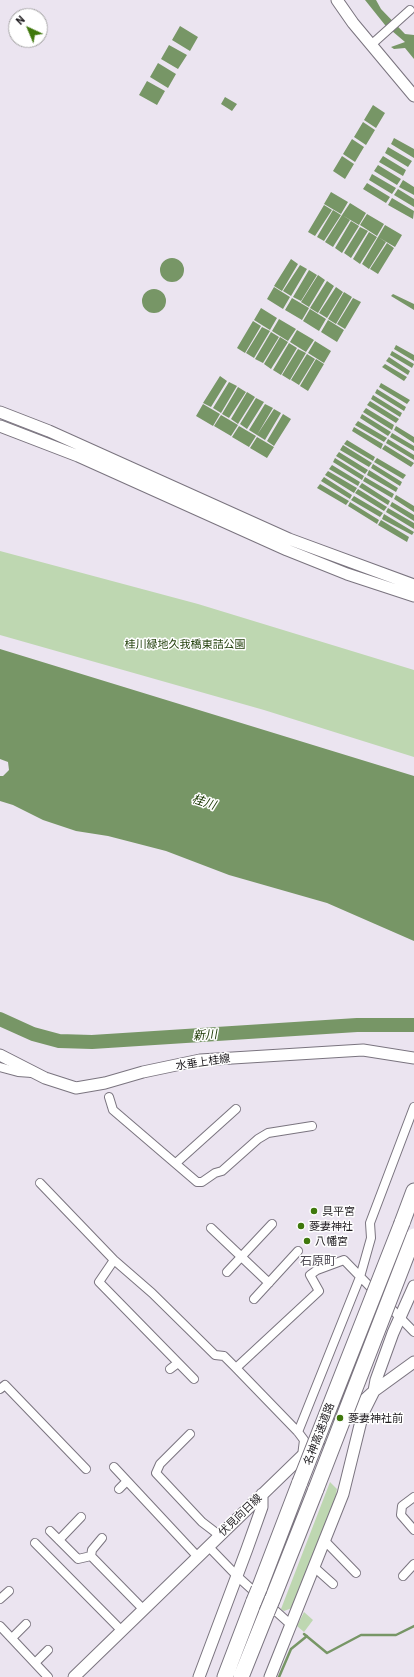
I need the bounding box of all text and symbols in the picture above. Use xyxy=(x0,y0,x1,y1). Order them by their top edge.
north arrow xyxy=(8,8,48,48)
text: N xyxy=(13,13,27,27)
park label: 桂川緑地久我橋東詰公園 xyxy=(125,637,245,651)
water label: 桂川 xyxy=(190,791,218,813)
water label: 新川 xyxy=(193,1027,217,1043)
street label: 水垂上桂線 xyxy=(175,1052,231,1072)
place label: 具平宮 xyxy=(322,1204,355,1218)
marker: 具平宮 xyxy=(309,1206,319,1216)
place label: 菱妻神社 xyxy=(309,1219,353,1233)
marker: 菱妻神社 xyxy=(296,1221,306,1231)
place label: 八幡宮 xyxy=(315,1234,348,1248)
marker: 八幡宮 xyxy=(302,1236,312,1246)
district label: 石原町 xyxy=(300,1254,336,1268)
street label: 名神高速道路 xyxy=(301,1401,337,1467)
place label: 菱妻神社前 xyxy=(348,1411,403,1425)
marker: 菱妻神社前 xyxy=(335,1413,345,1423)
street label: 伏見向日線 xyxy=(216,1491,264,1539)

